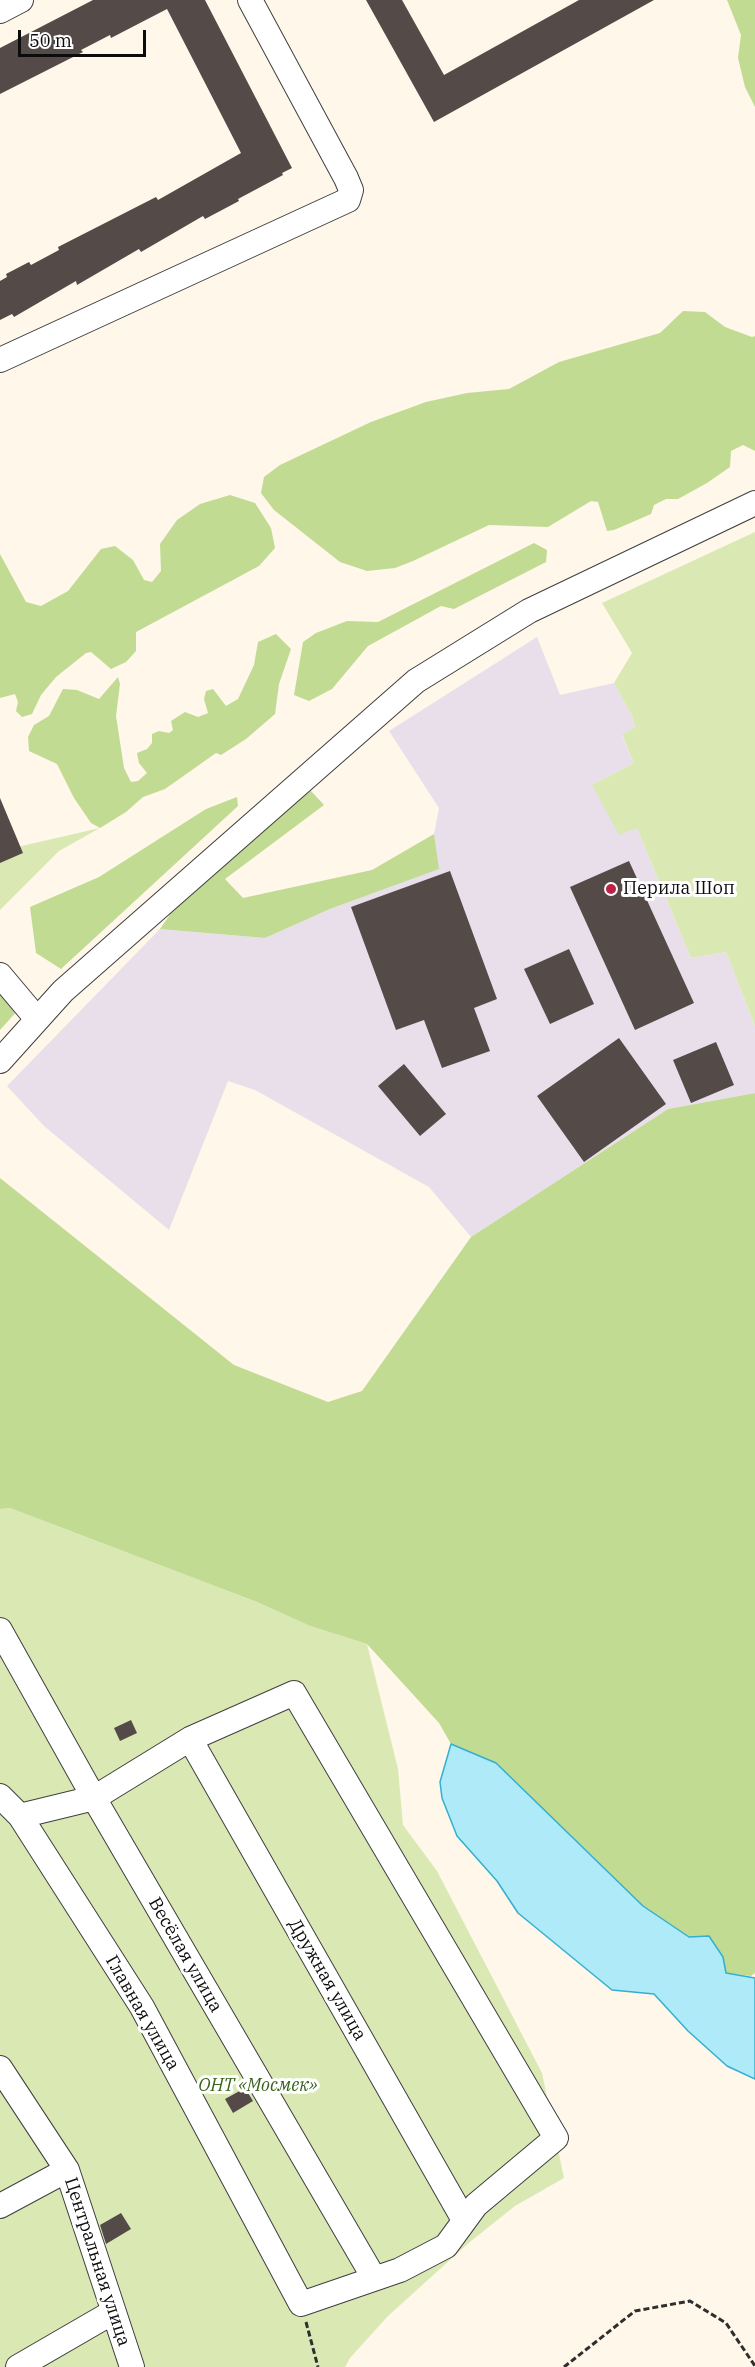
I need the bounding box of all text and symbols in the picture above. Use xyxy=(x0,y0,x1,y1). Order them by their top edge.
scale bar xyxy=(21,18,148,56)
text: 50 m xyxy=(29,29,72,52)
place label: Перила Шоп xyxy=(623,878,735,900)
marker: Перила Шоп xyxy=(604,882,618,896)
street label: Весёлая улица xyxy=(143,1894,227,2016)
street label: Дружная улица xyxy=(283,1915,371,2045)
street label: Главная улица xyxy=(100,1952,184,2074)
park label: ОНТ «Мосмек» xyxy=(198,2075,318,2097)
street label: Центральная улица xyxy=(60,2175,134,2349)

